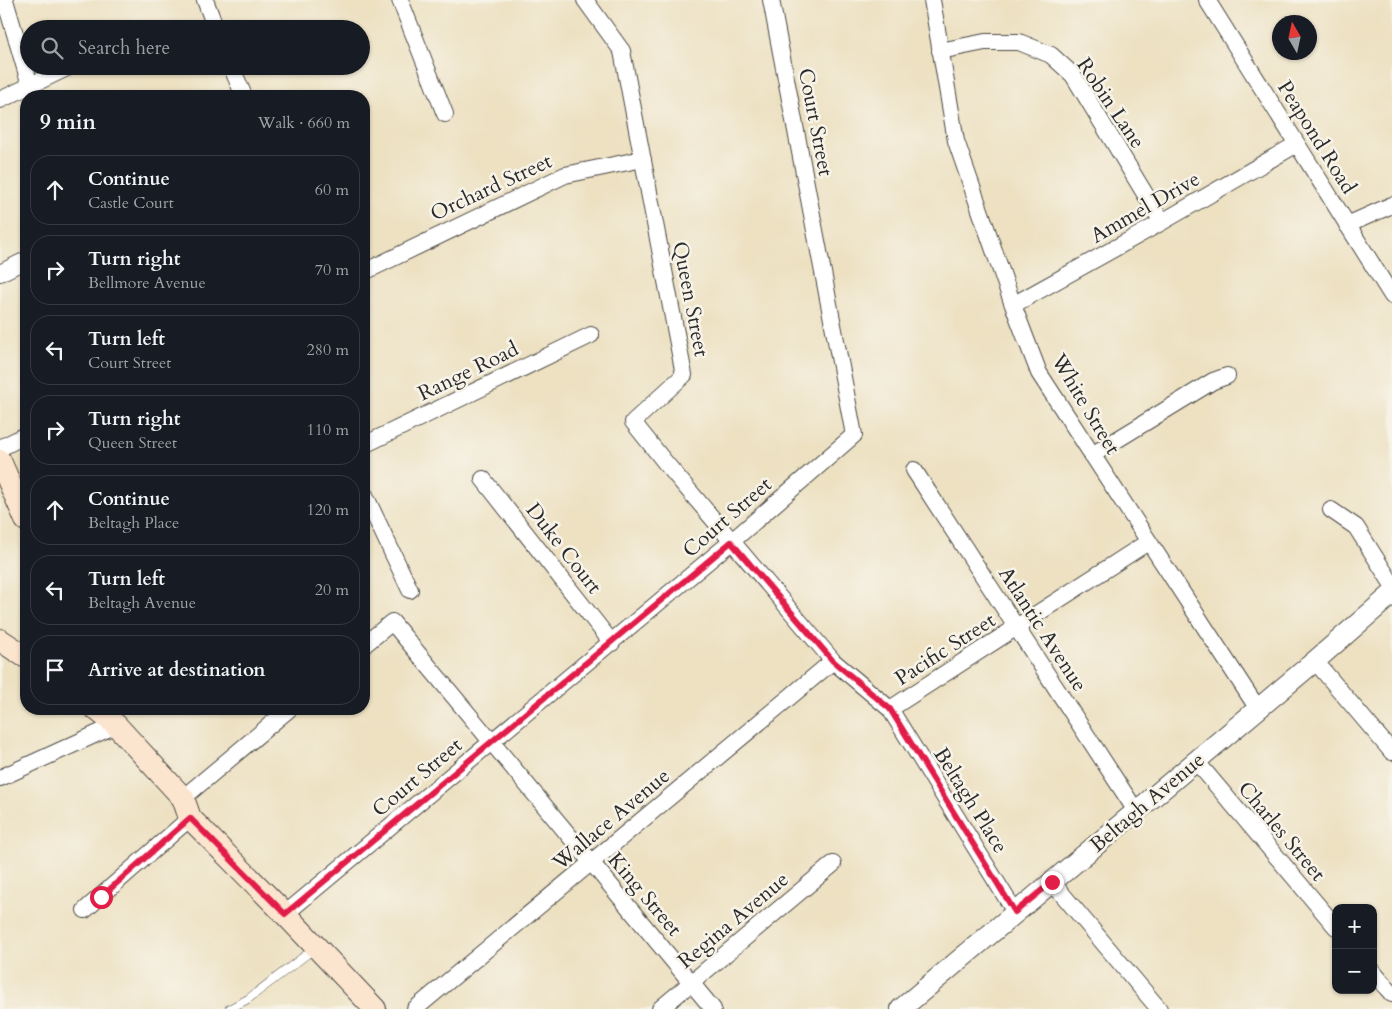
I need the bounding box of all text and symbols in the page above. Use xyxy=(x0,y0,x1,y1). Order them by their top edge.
north arrow xyxy=(1272,15,1317,60)
search box xyxy=(20,20,370,75)
icon: search xyxy=(38,34,66,62)
text: Search here xyxy=(78,35,170,61)
street label: Robin Lane xyxy=(1070,52,1152,154)
street label: Court Street xyxy=(791,66,840,179)
street label: Peapond Road xyxy=(1270,75,1363,199)
text: 9 min xyxy=(40,108,96,137)
text: Walk · 660 m xyxy=(258,112,350,134)
street label: Orchard Street xyxy=(426,146,557,228)
street label: Ammel Drive xyxy=(1085,164,1205,250)
text: Continue xyxy=(88,166,170,192)
icon: ahead xyxy=(41,176,69,204)
text: 60 m xyxy=(315,179,349,201)
text: Castle Court xyxy=(88,192,174,214)
street label: Queen Street xyxy=(665,239,716,360)
text: Turn right xyxy=(88,246,180,272)
icon: right xyxy=(41,256,69,284)
text: 70 m xyxy=(315,259,349,281)
text: Bellmore Avenue xyxy=(88,272,206,294)
text: Turn left xyxy=(88,326,165,352)
street label: Range Road xyxy=(413,335,523,408)
icon: left xyxy=(41,336,69,364)
text: 280 m xyxy=(307,339,349,361)
street label: White Street xyxy=(1044,348,1127,460)
text: Court Street xyxy=(88,352,171,374)
text: Turn right xyxy=(88,406,180,432)
icon: right xyxy=(41,416,69,444)
text: 110 m xyxy=(307,419,349,441)
text: Queen Street xyxy=(88,432,177,454)
street label: Court Street xyxy=(677,470,778,564)
text: Continue xyxy=(88,486,170,512)
icon: ahead xyxy=(41,496,69,524)
street label: Duke Court xyxy=(519,497,609,600)
text: 120 m xyxy=(307,499,349,521)
text: Beltagh Place xyxy=(88,512,179,534)
street label: Atlantic Avenue xyxy=(991,561,1094,697)
text: Turn left xyxy=(88,566,165,592)
icon: left xyxy=(41,576,69,604)
text: 20 m xyxy=(315,579,349,601)
text: Beltagh Avenue xyxy=(88,592,196,614)
street label: Pacific Street xyxy=(889,606,1002,693)
icon: arrive xyxy=(41,656,69,684)
text: Arrive at destination xyxy=(88,657,265,683)
street label: Court Street xyxy=(366,731,469,824)
street label: Beltagh Place xyxy=(927,742,1015,859)
street label: Beltagh Avenue xyxy=(1084,746,1211,859)
street label: Wallace Avenue xyxy=(546,762,676,878)
street label: Charles Street xyxy=(1231,775,1332,888)
street label: King Street xyxy=(601,846,689,943)
street label: Regina Avenue xyxy=(672,865,795,975)
route end xyxy=(1041,871,1064,894)
route start xyxy=(90,886,113,909)
map controls xyxy=(1332,904,1377,994)
button: + xyxy=(1332,904,1377,949)
button: − xyxy=(1332,949,1377,994)

